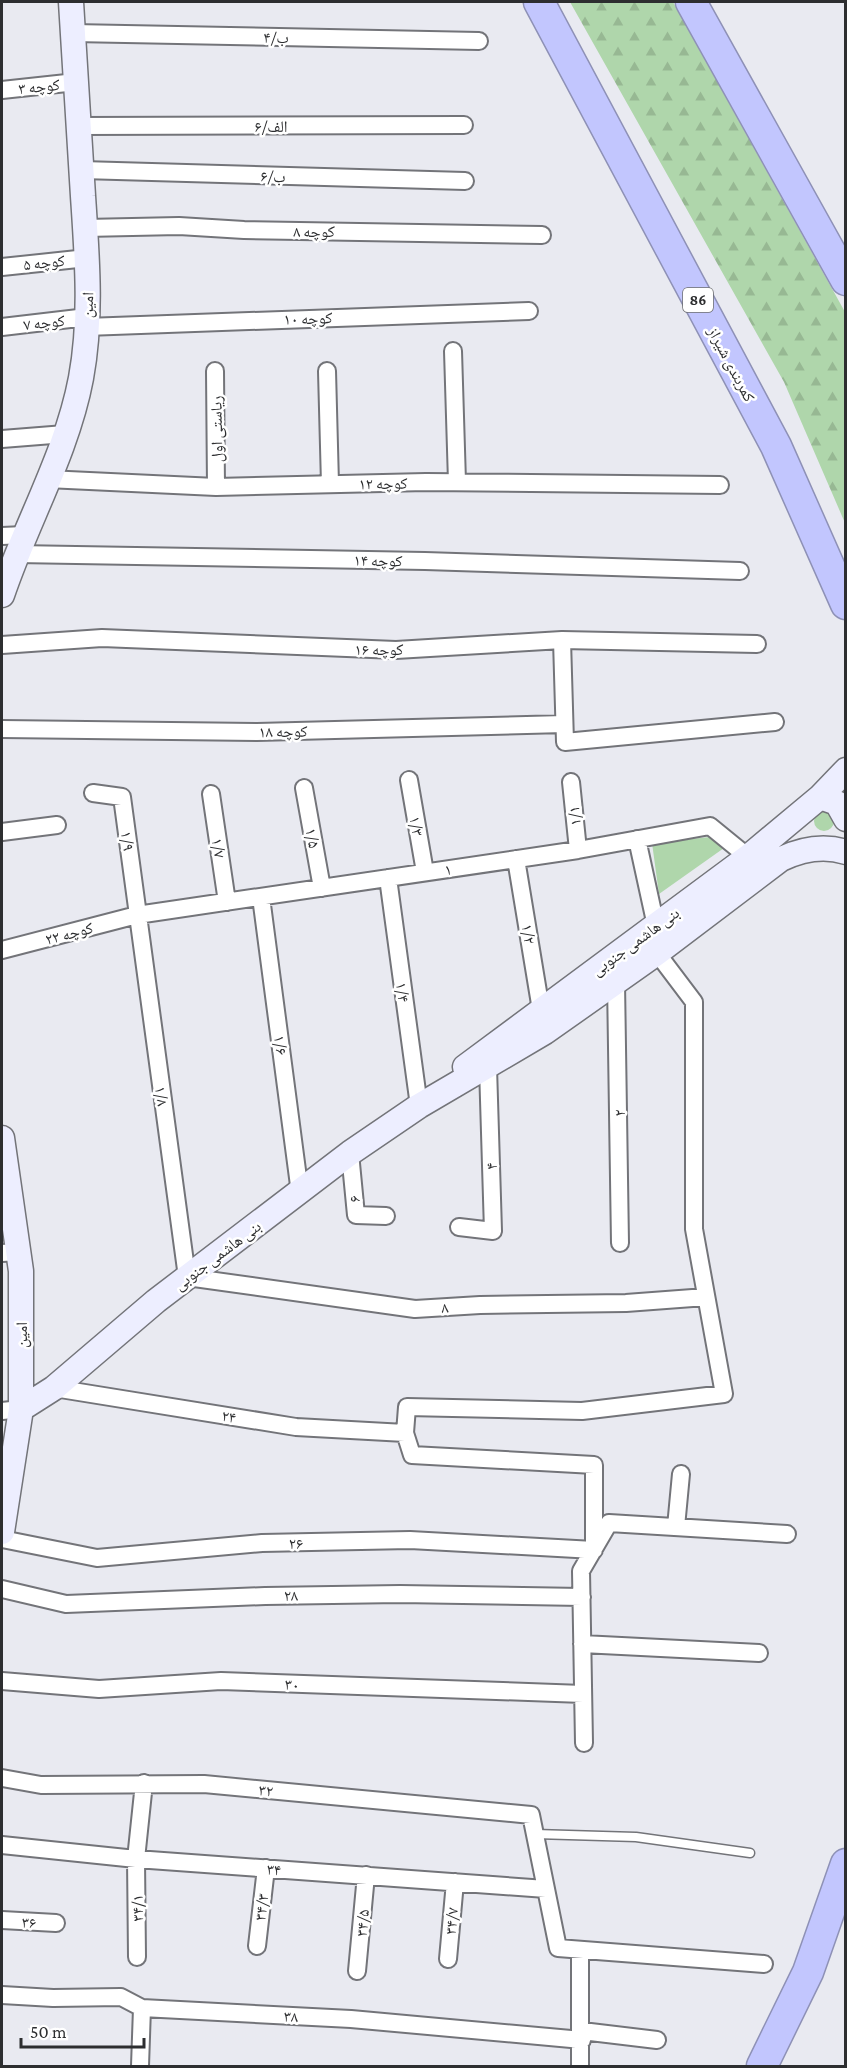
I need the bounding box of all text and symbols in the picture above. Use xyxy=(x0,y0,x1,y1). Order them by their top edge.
street label: ۴/ب xyxy=(263,29,289,47)
street label: کوچه ۳ xyxy=(17,76,61,98)
street label: ۶/الف xyxy=(254,118,288,135)
street label: ب/۶ xyxy=(260,168,286,186)
street label: کوچه ۸ xyxy=(293,223,335,241)
street label: کوچه ۵ xyxy=(22,252,66,274)
road number: 86 xyxy=(683,288,713,312)
street label: امین xyxy=(79,292,98,318)
street label: کوچه ۱۰ xyxy=(283,309,333,329)
street label: کوچه ۷ xyxy=(22,312,66,334)
street label: کمربندی شیراز xyxy=(703,323,758,406)
street label: ریاستی اول xyxy=(207,395,228,463)
street label: کوچه ۱۲ xyxy=(358,475,408,493)
street label: کوچه ۱۴ xyxy=(353,552,403,570)
street label: کوچه ۱۶ xyxy=(355,641,404,659)
street label: کوچه ۱۸ xyxy=(258,723,308,741)
street label: ۱/۱ xyxy=(565,805,584,827)
street label: ۱/۳ xyxy=(406,815,427,837)
street label: ۱/۵ xyxy=(302,827,323,850)
street label: ۱/۹ xyxy=(118,830,137,852)
street label: ۱/۷ xyxy=(209,837,228,859)
street label: ۱ xyxy=(443,861,453,878)
street label: بنی هاشمی جنوبی xyxy=(588,904,684,980)
street label: کوچه ۲۲ xyxy=(43,919,96,949)
street label: ۱/۲ xyxy=(519,923,538,945)
street label: ۱/۴ xyxy=(393,981,412,1003)
street label: ۱/۶ xyxy=(271,1034,290,1056)
street label: ۱/۸ xyxy=(152,1085,171,1107)
street label: ۲ xyxy=(611,1109,628,1117)
street label: ۴ xyxy=(483,1162,500,1170)
street label: ۶ xyxy=(346,1195,363,1203)
street label: بنی هاشمی جنوبی xyxy=(171,1217,265,1295)
street label: ۸ xyxy=(441,1299,449,1316)
street label: امین xyxy=(13,1322,32,1348)
street label: ۲۴ xyxy=(220,1407,237,1426)
street label: ۲۶ xyxy=(289,1535,303,1552)
street label: ۲۸ xyxy=(284,1587,298,1604)
street label: ۳۰ xyxy=(284,1676,300,1693)
street label: ۳۲ xyxy=(258,1781,274,1800)
street label: ۳۴ xyxy=(266,1861,282,1878)
street label: ۳۴/۳ xyxy=(251,1892,272,1922)
street label: ۳۴/۱ xyxy=(129,1894,146,1922)
street label: ۳۴/۷ xyxy=(442,1907,461,1935)
street label: ۳۴/۵ xyxy=(353,1909,372,1937)
street label: ۳۶ xyxy=(21,1914,37,1931)
street label: ۳۸ xyxy=(283,2008,299,2025)
scale bar xyxy=(21,2011,144,2049)
text: 50 m xyxy=(30,2022,67,2042)

